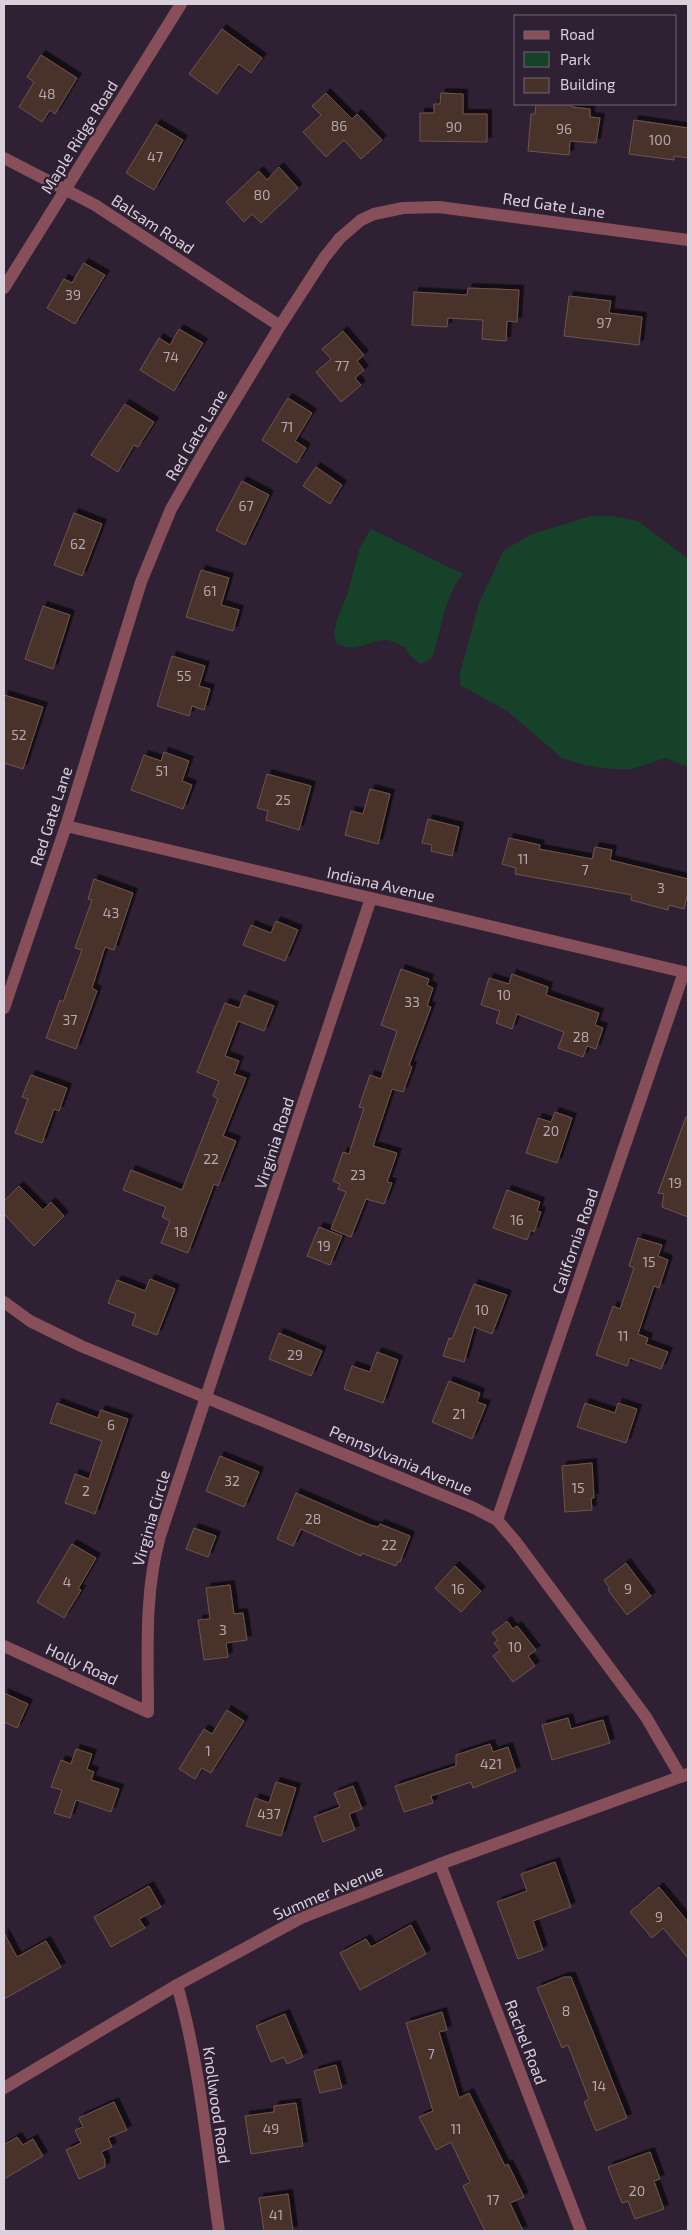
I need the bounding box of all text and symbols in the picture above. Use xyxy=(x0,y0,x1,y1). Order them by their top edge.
legend xyxy=(514,15,677,105)
text: Road xyxy=(560,25,595,43)
text: Park xyxy=(560,50,591,68)
text: Building xyxy=(560,75,616,93)
street label: Maple Ridge Road xyxy=(36,77,121,197)
house number: 48 xyxy=(38,85,56,102)
house number: 86 xyxy=(331,117,347,134)
house number: 90 xyxy=(446,118,462,135)
house number: 96 xyxy=(556,120,572,137)
house number: 100 xyxy=(649,131,671,148)
house number: 47 xyxy=(147,148,163,165)
house number: 80 xyxy=(254,186,270,203)
street label: Red Gate Lane xyxy=(502,188,606,221)
street label: Balsam Road xyxy=(108,190,198,257)
house number: 39 xyxy=(65,286,81,303)
house number: 97 xyxy=(596,314,612,331)
house number: 74 xyxy=(163,348,179,365)
house number: 77 xyxy=(335,357,349,374)
street label: Red Gate Lane xyxy=(161,386,230,484)
house number: 71 xyxy=(281,418,293,435)
house number: 67 xyxy=(238,497,254,514)
house number: 62 xyxy=(70,535,86,552)
house number: 61 xyxy=(203,582,217,599)
house number: 55 xyxy=(176,667,192,684)
house number: 52 xyxy=(11,726,27,743)
house number: 51 xyxy=(155,762,169,779)
street label: Red Gate Lane xyxy=(26,764,75,868)
house number: 25 xyxy=(275,791,291,808)
house number: 11 xyxy=(517,850,529,867)
house number: 7 xyxy=(581,861,589,878)
street label: Indiana Avenue xyxy=(325,862,437,905)
house number: 3 xyxy=(657,879,665,896)
house number: 43 xyxy=(103,904,119,921)
house number: 10 xyxy=(497,986,511,1003)
house number: 33 xyxy=(404,993,420,1010)
house number: 37 xyxy=(63,1011,77,1028)
house number: 28 xyxy=(573,1028,589,1045)
street label: Virginia Road xyxy=(250,1095,297,1191)
house number: 20 xyxy=(543,1122,559,1139)
house number: 22 xyxy=(203,1150,219,1167)
house number: 23 xyxy=(350,1166,366,1183)
house number: 19 xyxy=(668,1174,682,1191)
street label: California Road xyxy=(548,1185,602,1296)
house number: 16 xyxy=(510,1211,524,1228)
house number: 18 xyxy=(174,1223,188,1240)
house number: 19 xyxy=(317,1237,331,1254)
house number: 15 xyxy=(642,1253,656,1270)
house number: 10 xyxy=(475,1301,489,1318)
house number: 11 xyxy=(617,1327,629,1344)
house number: 29 xyxy=(287,1346,303,1363)
house number: 21 xyxy=(452,1405,466,1422)
house number: 6 xyxy=(107,1416,115,1433)
street label: Pennsylvania Avenue xyxy=(327,1421,476,1498)
street label: Virginia Circle xyxy=(128,1468,173,1568)
house number: 32 xyxy=(224,1472,240,1489)
house number: 15 xyxy=(571,1479,585,1496)
house number: 2 xyxy=(82,1482,90,1499)
house number: 28 xyxy=(305,1510,321,1527)
house number: 22 xyxy=(381,1536,397,1553)
house number: 4 xyxy=(63,1573,71,1590)
house number: 16 xyxy=(451,1580,465,1597)
house number: 9 xyxy=(624,1580,632,1597)
house number: 3 xyxy=(219,1621,227,1638)
house number: 10 xyxy=(508,1638,522,1655)
street label: Holly Road xyxy=(43,1639,121,1689)
house number: 1 xyxy=(205,1742,211,1759)
house number: 421 xyxy=(480,1755,502,1772)
house number: 437 xyxy=(257,1805,281,1822)
street label: Summer Avenue xyxy=(270,1860,386,1923)
house number: 9 xyxy=(655,1908,663,1925)
street label: Rachel Road xyxy=(502,1997,551,2087)
house number: 8 xyxy=(562,2002,570,2019)
street label: Knollwood Road xyxy=(200,2045,235,2165)
house number: 7 xyxy=(427,2045,435,2062)
house number: 14 xyxy=(592,2077,606,2094)
house number: 49 xyxy=(263,2120,279,2137)
house number: 11 xyxy=(450,2120,462,2137)
house number: 20 xyxy=(629,2182,645,2199)
house number: 17 xyxy=(487,2191,499,2208)
house number: 41 xyxy=(269,2206,283,2223)

